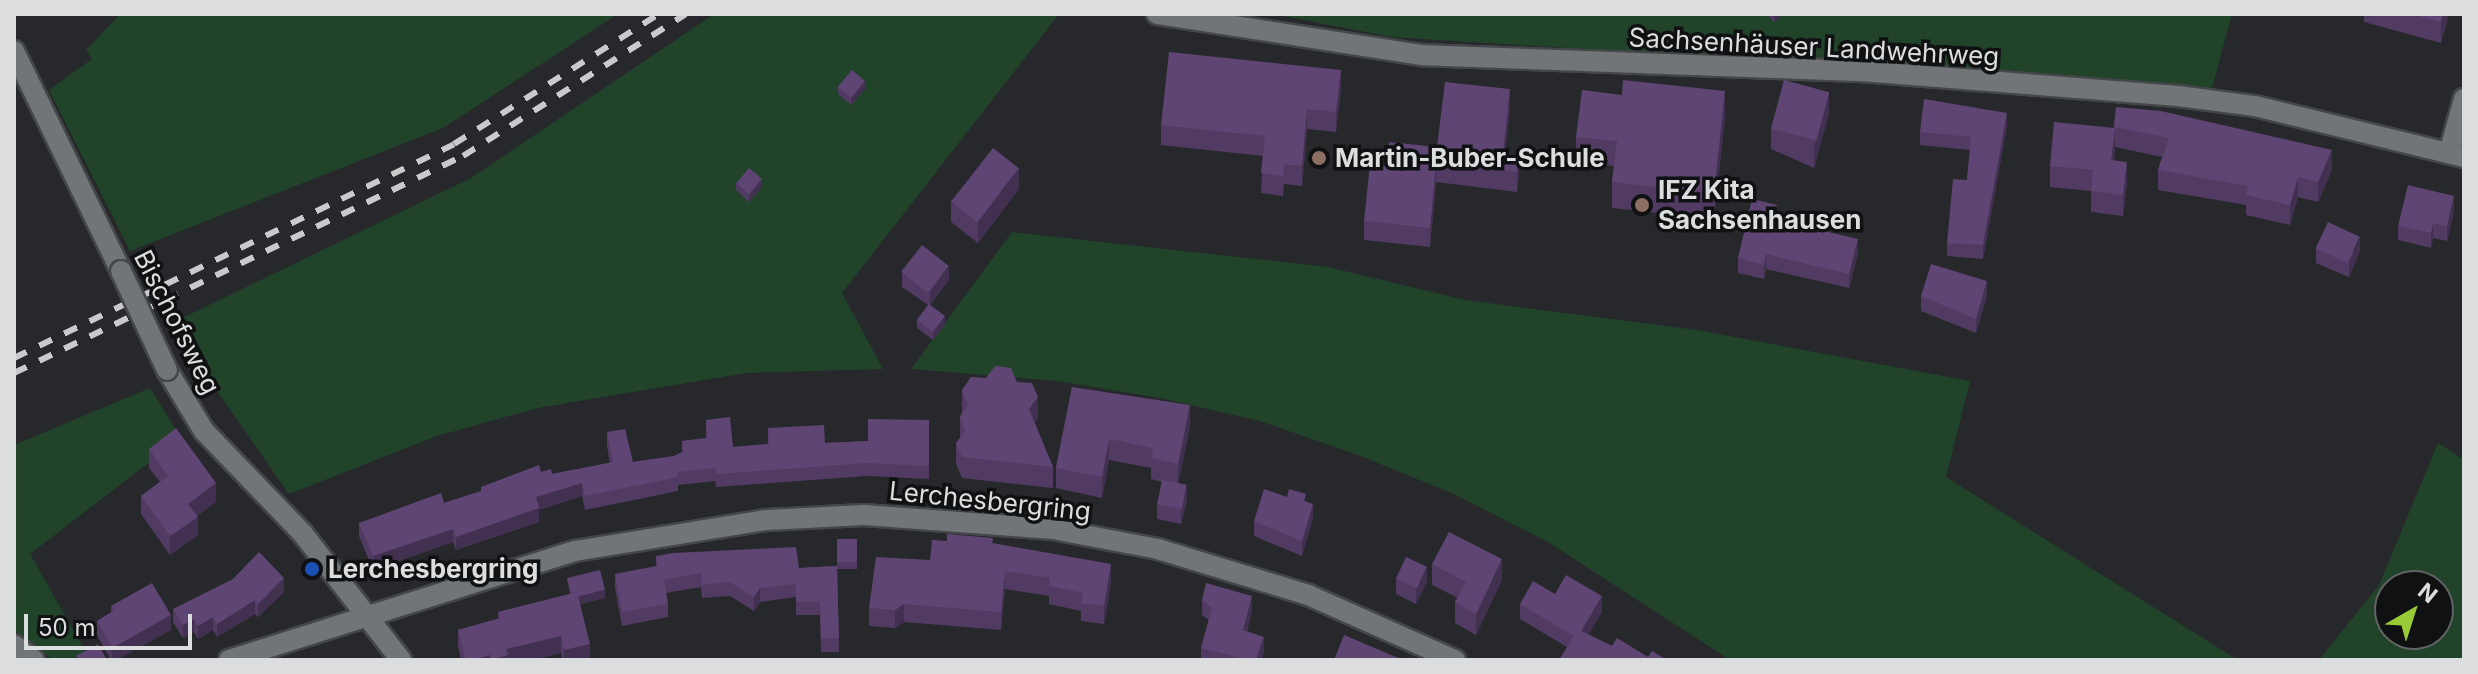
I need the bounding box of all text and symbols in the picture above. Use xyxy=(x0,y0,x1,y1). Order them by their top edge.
street label: Sachsenhäuser Landwehrweg xyxy=(1628,22,2000,72)
place label: Martin-Buber-Schule xyxy=(1335,142,1605,174)
marker: Martin-Buber-Schule xyxy=(1310,149,1328,167)
place label: IFZ Kita Sachsenhausen xyxy=(1658,174,1862,236)
marker: IFZ Kita Sachsenhausen xyxy=(1633,196,1651,214)
street label: Bischofsweg xyxy=(127,245,227,399)
street label: Lerchesbergring xyxy=(888,475,1092,527)
place label: Lerchesbergring xyxy=(328,553,538,585)
marker: Lerchesbergring xyxy=(303,560,321,578)
north arrow xyxy=(2374,570,2454,650)
text: N xyxy=(2413,578,2443,608)
scale bar xyxy=(28,598,196,648)
text: 50 m xyxy=(38,613,96,642)

